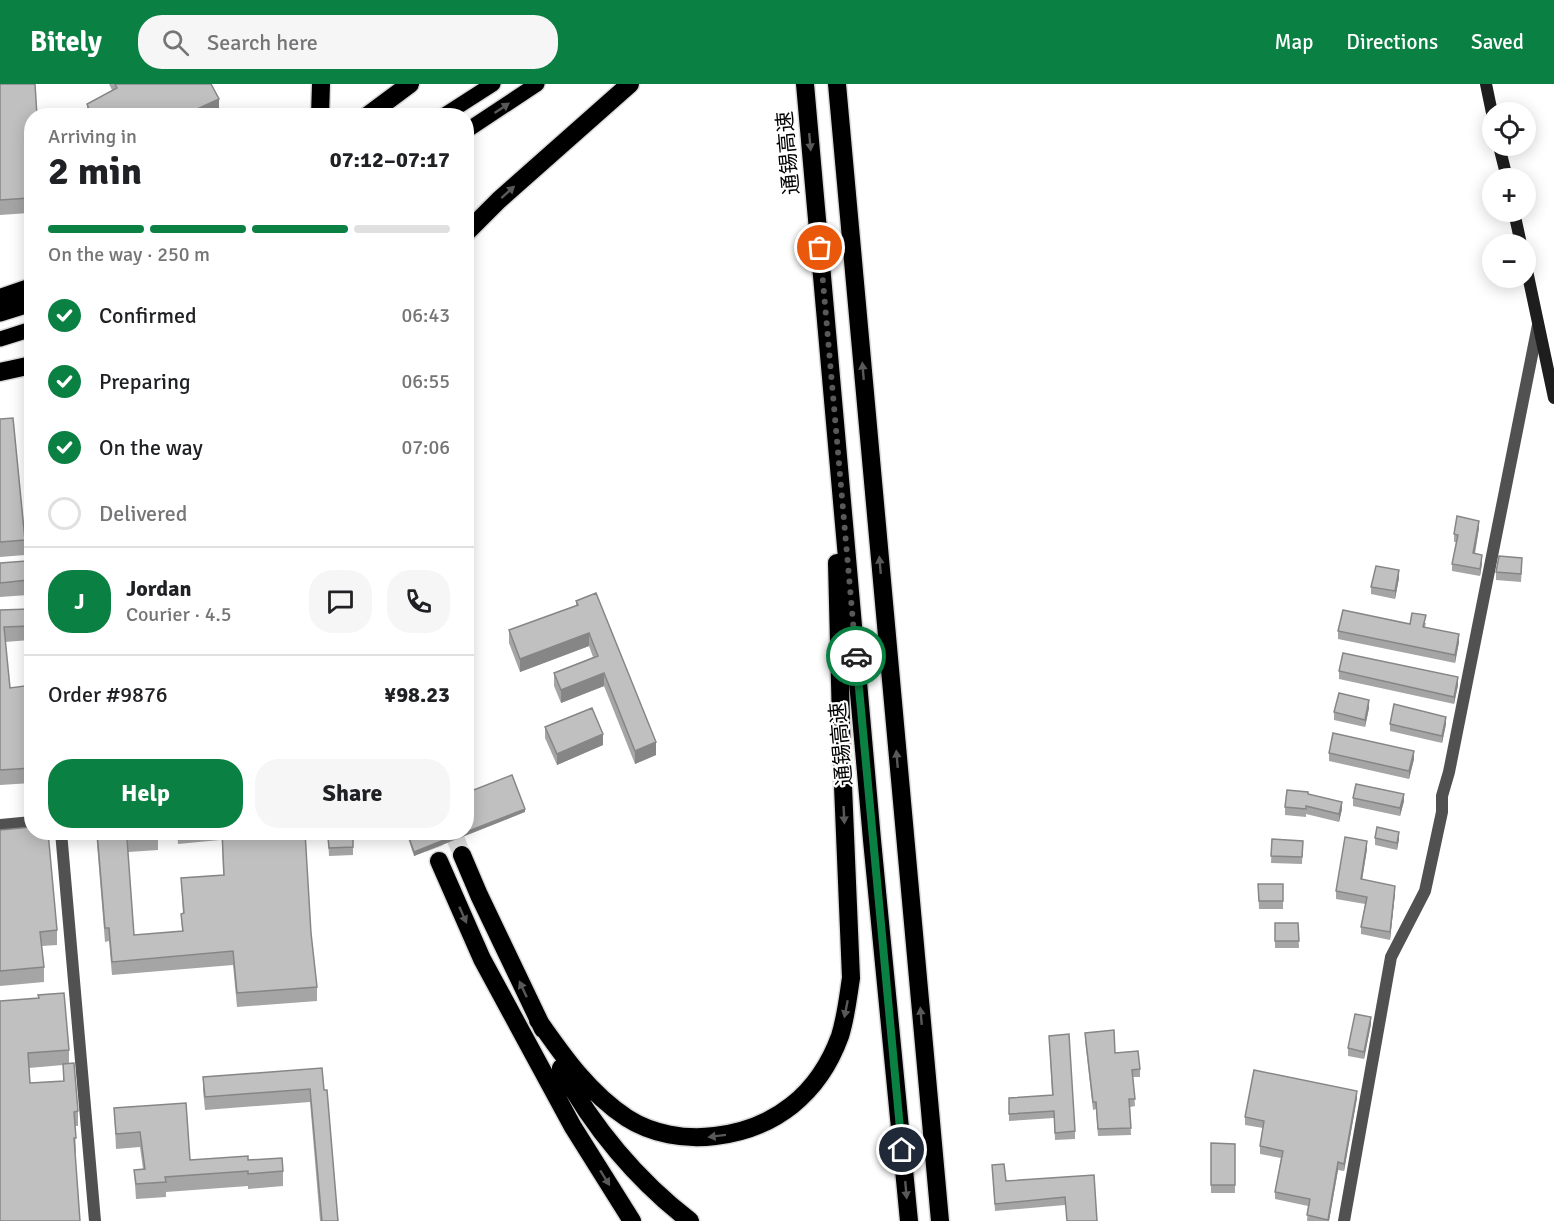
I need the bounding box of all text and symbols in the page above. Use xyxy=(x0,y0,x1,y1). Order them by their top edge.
search box xyxy=(138,15,558,69)
text: Bitely xyxy=(30,25,102,59)
icon: search xyxy=(159,26,192,59)
text: Search here xyxy=(207,29,318,56)
text: Map xyxy=(1275,29,1313,55)
text: Directions xyxy=(1346,29,1438,55)
text: Saved xyxy=(1471,29,1524,55)
map controls xyxy=(1482,102,1536,288)
button: locate xyxy=(1482,102,1536,156)
one-way arrow xyxy=(494,103,510,114)
street label: 通锡高速 xyxy=(771,110,805,196)
text: Arriving in xyxy=(48,124,137,149)
one-way arrow xyxy=(805,133,815,152)
text: 07:12–07:17 xyxy=(330,146,450,173)
text: 2 min xyxy=(48,147,142,195)
button: + xyxy=(1482,168,1536,222)
one-way arrow xyxy=(501,185,516,199)
pin xyxy=(794,222,845,273)
icon: bag xyxy=(803,231,836,264)
button: − xyxy=(1482,234,1536,288)
text: On the way · 250 m xyxy=(48,242,210,267)
icon: check xyxy=(48,299,81,332)
text: Confirmed xyxy=(99,302,197,329)
text: 06:43 xyxy=(401,303,450,328)
one-way arrow xyxy=(858,361,868,380)
icon: check xyxy=(48,365,81,398)
text: Preparing xyxy=(99,368,191,395)
text: 06:55 xyxy=(401,369,450,394)
icon: check xyxy=(48,431,81,464)
text: On the way xyxy=(99,434,203,461)
text: 07:06 xyxy=(401,435,450,460)
text: Delivered xyxy=(99,500,187,527)
one-way arrow xyxy=(875,556,885,575)
button: chat xyxy=(309,570,372,633)
button: phone xyxy=(387,570,450,633)
text: Jordan xyxy=(126,575,192,602)
text: J xyxy=(74,588,85,615)
text: Courier · 4.5 xyxy=(126,602,232,627)
courier xyxy=(826,626,886,686)
icon: car xyxy=(840,640,873,673)
text: Order #9876 xyxy=(48,681,168,708)
text: ¥98.23 xyxy=(384,681,450,708)
street label: 通锡高速 xyxy=(824,701,858,787)
one-way arrow xyxy=(893,750,902,769)
button: Help xyxy=(48,759,243,828)
button: Share xyxy=(255,759,450,828)
one-way arrow xyxy=(840,805,849,824)
one-way arrow xyxy=(458,906,467,923)
one-way arrow xyxy=(519,980,528,997)
one-way arrow xyxy=(841,1000,850,1019)
one-way arrow xyxy=(916,1007,926,1026)
pin xyxy=(876,1124,927,1175)
one-way arrow xyxy=(708,1131,727,1141)
icon: home xyxy=(885,1133,918,1166)
one-way arrow xyxy=(600,1170,611,1187)
one-way arrow xyxy=(901,1181,911,1200)

